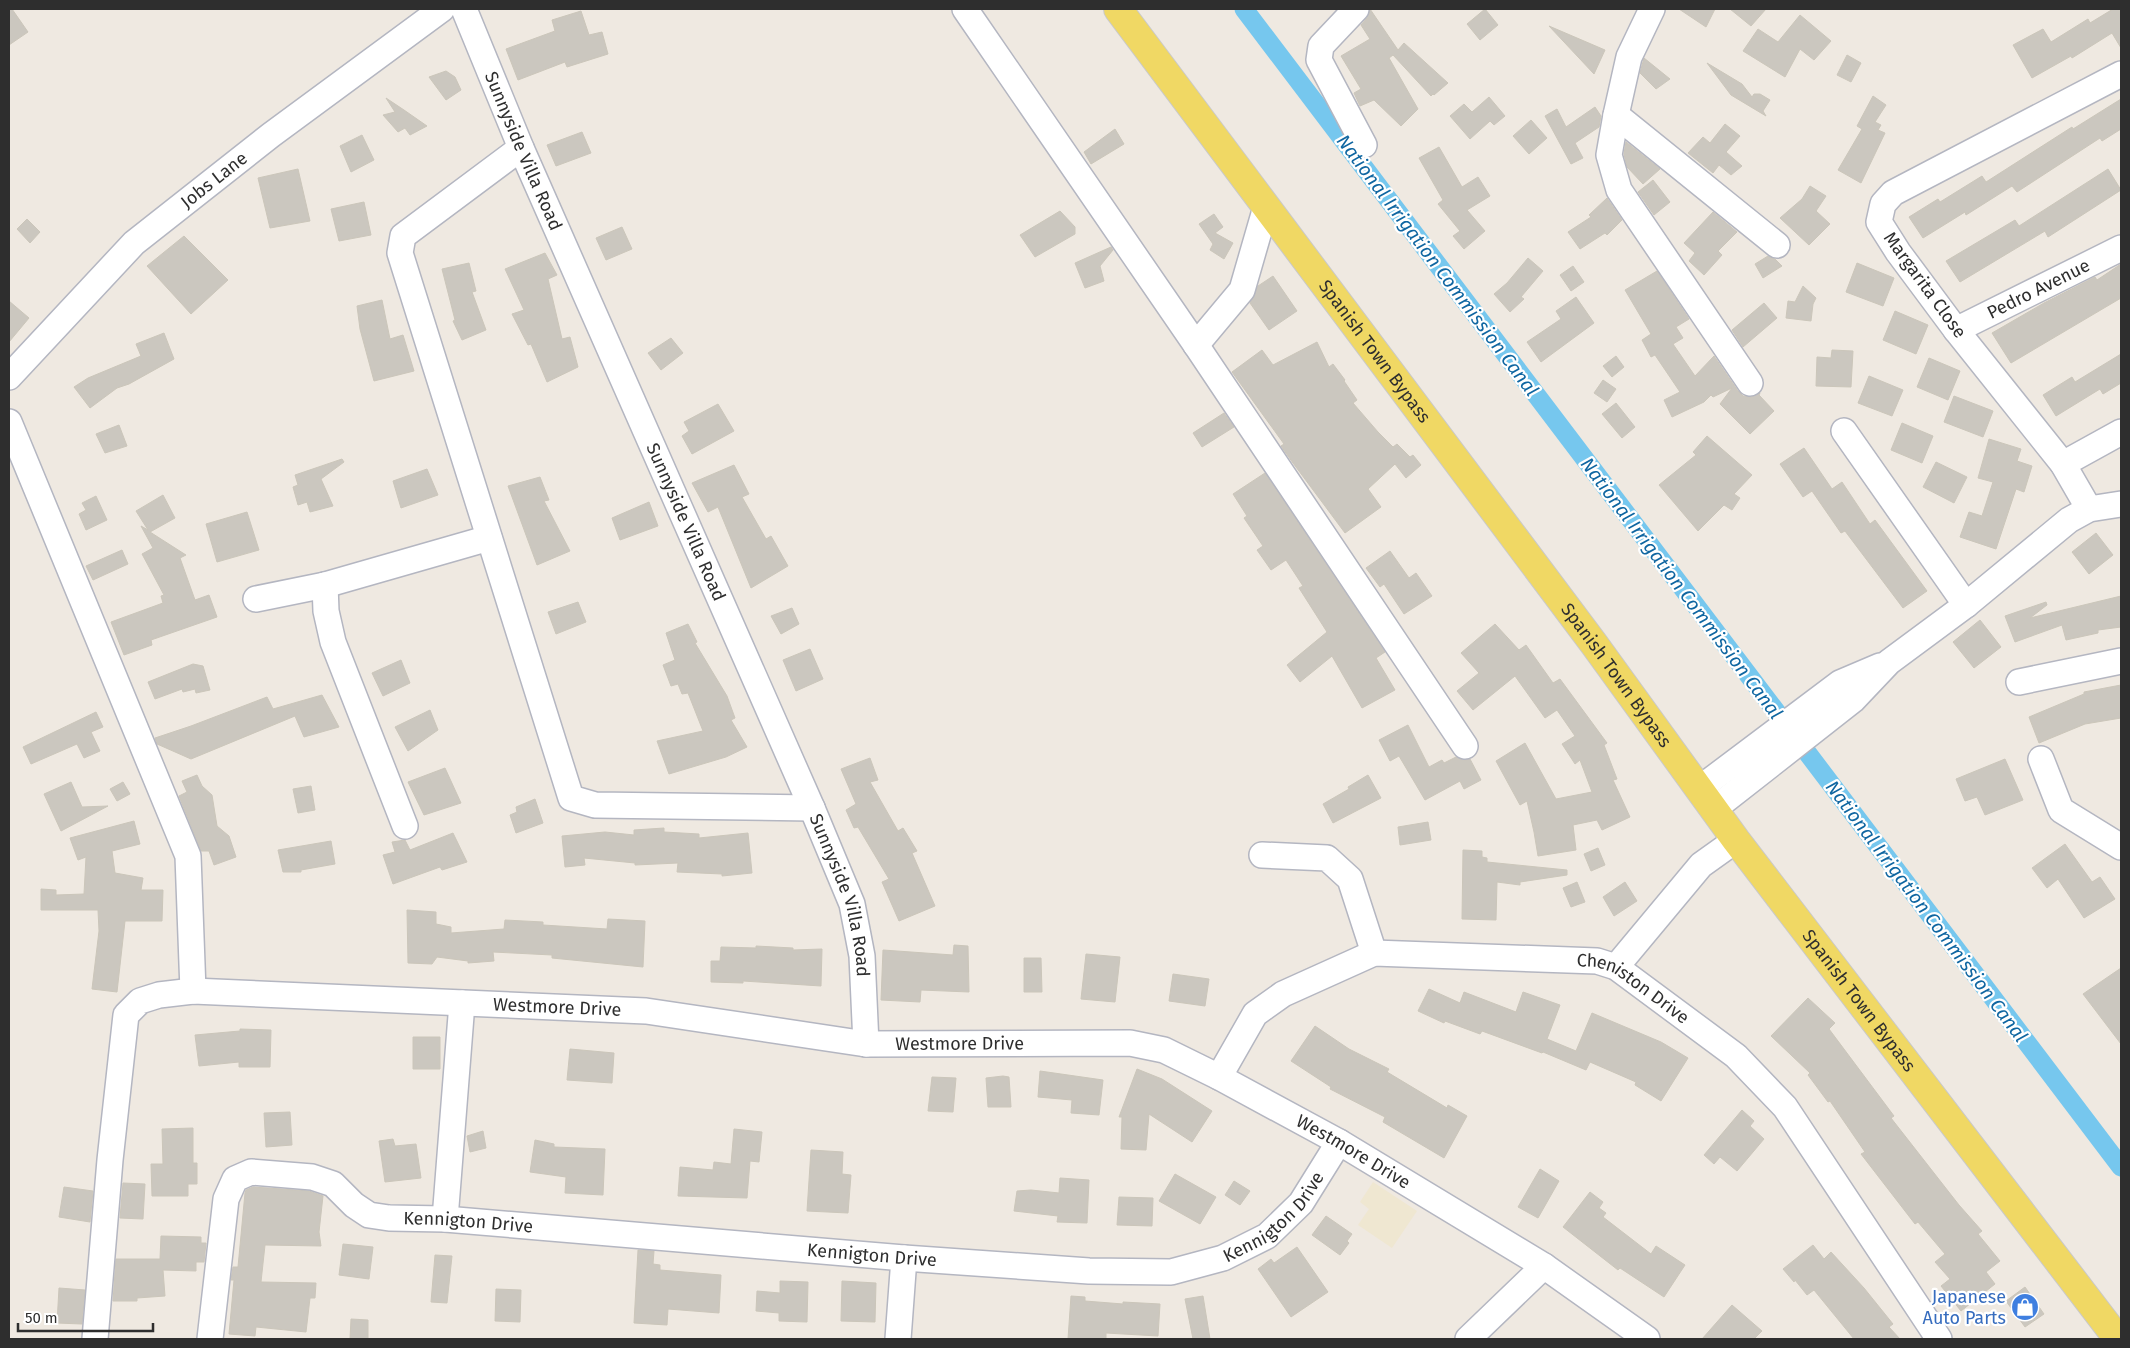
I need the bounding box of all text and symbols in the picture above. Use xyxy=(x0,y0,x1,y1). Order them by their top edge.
street label: Sunnyside Villa Road xyxy=(480,68,567,234)
water label: National Irrigation Commission Canal xyxy=(1332,130,1544,401)
street label: Jobs Lane xyxy=(176,147,252,213)
street label: Margarita Close xyxy=(1879,228,1971,342)
street label: Pedro Avenue xyxy=(1983,254,2093,324)
street label: Spanish Town Bypass xyxy=(1314,276,1435,427)
street label: Sunnyside Villa Road xyxy=(641,440,730,604)
water label: National Irrigation Commission Canal xyxy=(1576,453,1788,724)
street label: Spanish Town Bypass xyxy=(1556,599,1676,752)
water label: National Irrigation Commission Canal xyxy=(1821,776,2033,1047)
street label: Sunnyside Villa Road xyxy=(805,810,874,977)
street label: Spanish Town Bypass xyxy=(1798,925,1920,1076)
street label: Cheniston Drive xyxy=(1576,949,1694,1029)
street label: Westmore Drive xyxy=(492,993,622,1021)
street label: Westmore Drive xyxy=(895,1032,1024,1055)
street label: Westmore Drive xyxy=(1292,1110,1414,1194)
street label: Kennigton Drive xyxy=(1219,1168,1329,1267)
street label: Kennigton Drive xyxy=(403,1207,534,1237)
street label: Kennigton Drive xyxy=(806,1239,937,1271)
place label: Japanese Auto Parts xyxy=(1923,1286,2006,1329)
shop icon: Japanese Auto Parts xyxy=(2010,1292,2040,1322)
scale bar xyxy=(18,1300,152,1332)
text: 50 m xyxy=(25,1309,58,1327)

